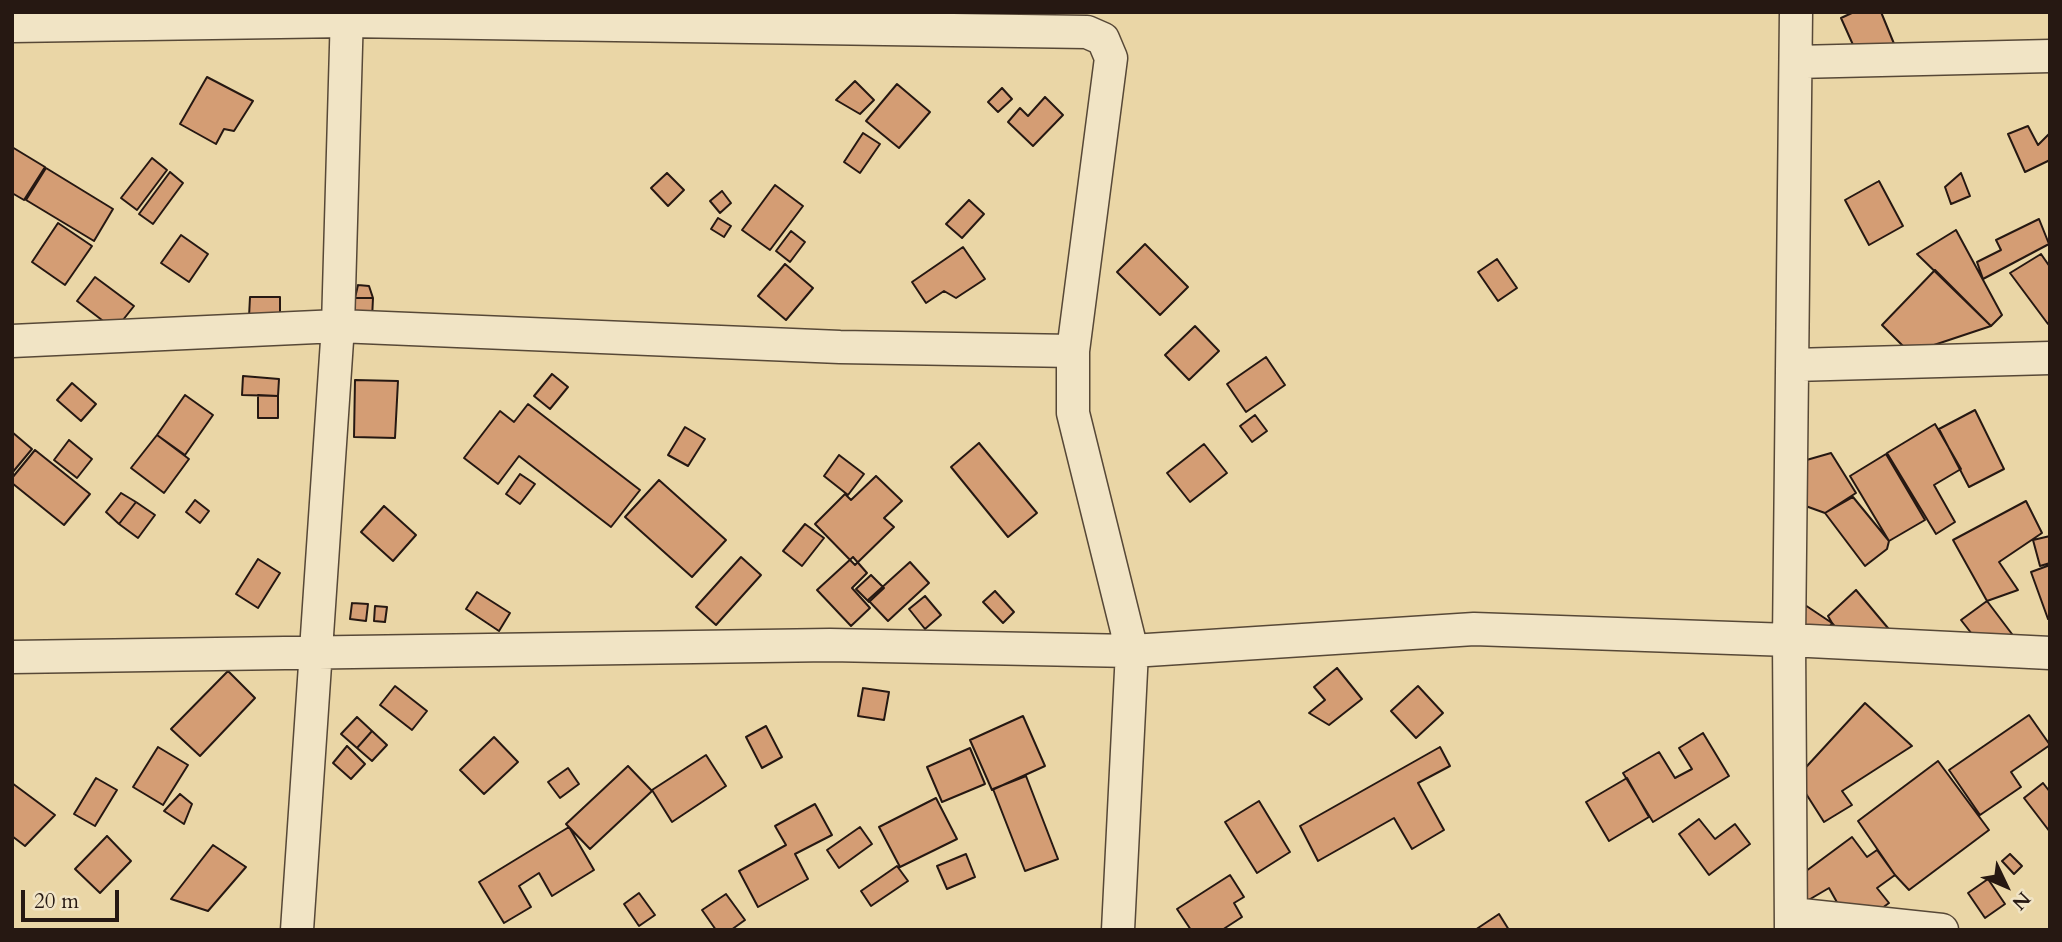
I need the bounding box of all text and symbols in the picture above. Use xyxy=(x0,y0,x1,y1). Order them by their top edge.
north arrow xyxy=(1971,851,2041,921)
scale bar xyxy=(24,876,122,920)
text: N xyxy=(2006,886,2036,916)
text: 20 m xyxy=(34,887,79,916)

